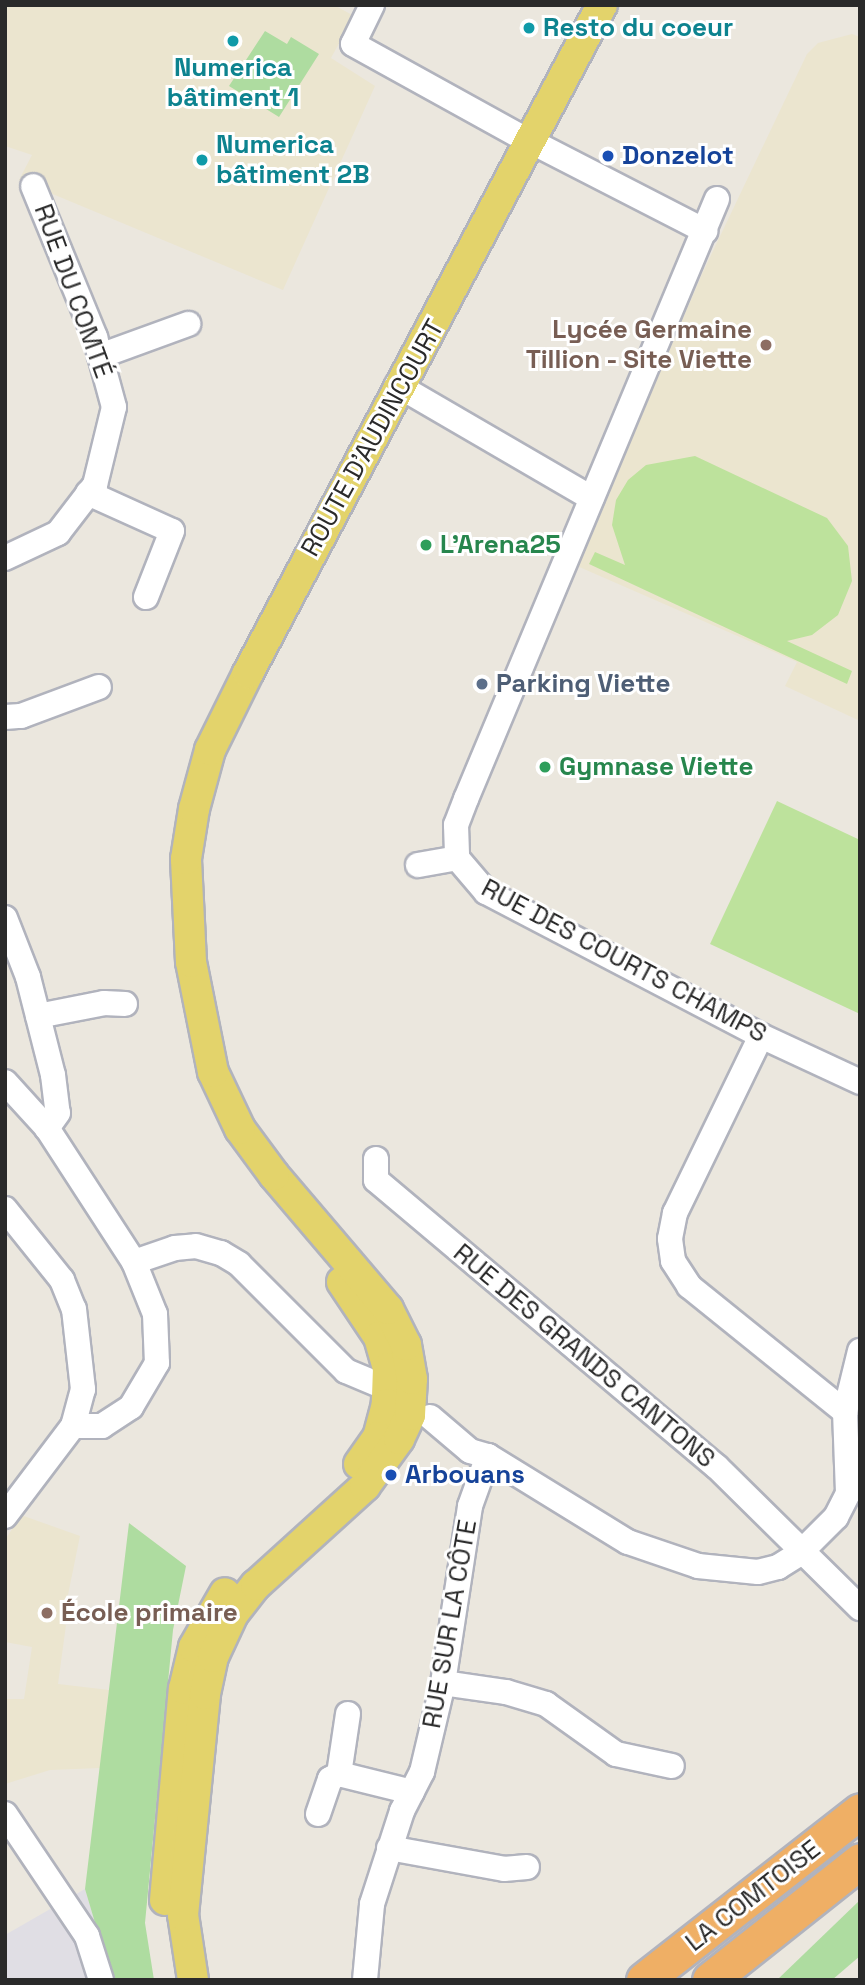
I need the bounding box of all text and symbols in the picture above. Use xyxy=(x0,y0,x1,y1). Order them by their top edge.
place label: Resto du coeur xyxy=(543,12,733,44)
marker: Resto du coeur xyxy=(521,20,537,36)
marker: Numerica bâtiment 1 xyxy=(225,33,241,49)
place label: Numerica bâtiment 1 xyxy=(167,52,299,114)
place label: Numerica bâtiment 2B xyxy=(216,129,369,190)
place label: Donzelot xyxy=(622,140,734,172)
marker: Donzelot xyxy=(600,148,616,164)
marker: Numerica bâtiment 2B xyxy=(194,152,210,168)
street label: RUE DU COMTÉ xyxy=(27,200,119,382)
street label: ROUTE D'AUDINCOURT xyxy=(295,314,451,562)
place label: Lycée Germaine Tillion - Site Viette xyxy=(524,314,752,376)
marker: Lycée Germaine Tillion - Site Viette xyxy=(758,337,774,353)
place label: L'Arena25 xyxy=(440,529,561,561)
marker: L'Arena25 xyxy=(418,537,434,553)
place label: Parking Viette xyxy=(496,668,671,700)
marker: Parking Viette xyxy=(474,676,490,692)
place label: Gymnase Viette xyxy=(559,751,754,783)
marker: Gymnase Viette xyxy=(537,759,553,775)
street label: RUE DES COURTS CHAMPS xyxy=(476,872,772,1050)
street label: RUE DES GRANDS CANTONS xyxy=(447,1237,721,1475)
place label: Arbouans xyxy=(405,1459,525,1491)
marker: Arbouans xyxy=(383,1467,399,1483)
street label: RUE SUR LA CÔTE xyxy=(416,1517,484,1731)
place label: École primaire xyxy=(61,1597,238,1629)
marker: École primaire xyxy=(39,1605,55,1621)
street label: LA COMTOISE xyxy=(679,1834,827,1958)

